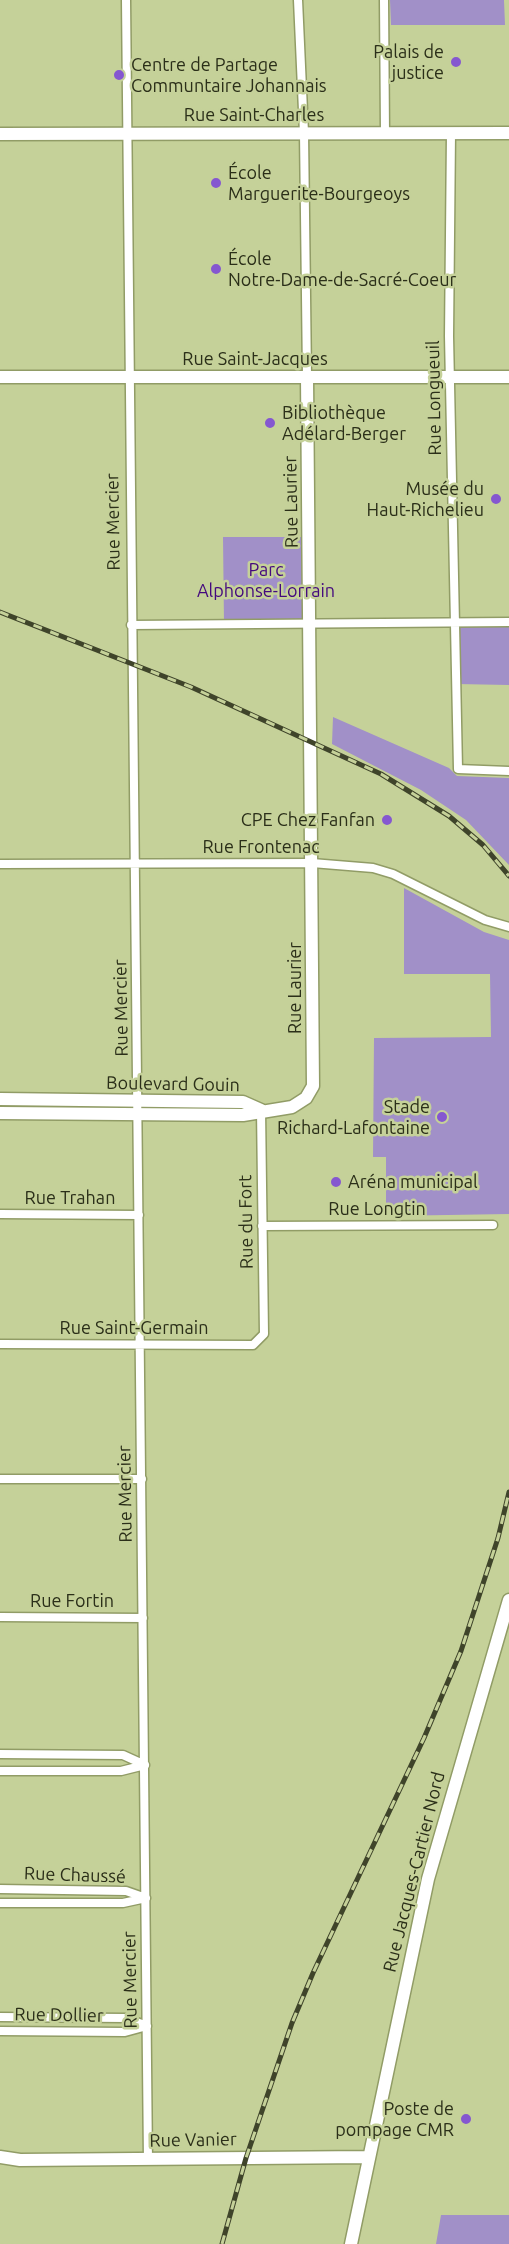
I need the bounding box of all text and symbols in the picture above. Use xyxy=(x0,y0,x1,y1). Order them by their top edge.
place label: Palais de justice xyxy=(373,41,444,84)
place label: Centre de Partage Communtaire Johannais xyxy=(131,54,327,97)
marker: Palais de justice xyxy=(449,55,463,69)
marker: Centre de Partage Communtaire Johannais xyxy=(112,68,126,82)
street label: Rue Saint-Charles xyxy=(184,104,324,126)
place label: École Marguerite-Bourgeoys xyxy=(228,162,410,204)
marker: École Marguerite-Bourgeoys xyxy=(209,176,223,190)
place label: École Notre-Dame-de-Sacré-Coeur xyxy=(228,248,456,290)
marker: École Notre-Dame-de-Sacré-Coeur xyxy=(209,262,223,276)
street label: Rue Longueuil xyxy=(422,340,446,456)
street label: Rue Saint-Jacques xyxy=(182,348,328,370)
place label: Bibliothèque Adélard-Berger xyxy=(282,402,406,444)
marker: Bibliothèque Adélard-Berger xyxy=(263,416,277,430)
street label: Rue Laurier xyxy=(279,456,303,548)
street label: Rue Mercier xyxy=(101,473,125,571)
place label: Musée du Haut-Richelieu xyxy=(367,478,484,520)
marker: Musée du Haut-Richelieu xyxy=(489,492,503,506)
park label: Parc Alphonse-Lorrain xyxy=(197,559,335,602)
place label: CPE Chez Fanfan xyxy=(241,809,375,831)
marker: CPE Chez Fanfan xyxy=(380,813,394,827)
street label: Rue Frontenac xyxy=(202,836,320,858)
street label: Rue Laurier xyxy=(284,942,306,1034)
street label: Rue Mercier xyxy=(109,959,133,1057)
street label: Boulevard Gouin xyxy=(106,1072,240,1096)
place label: Stade Richard-Lafontaine xyxy=(277,1096,430,1138)
marker: Stade Richard-Lafontaine xyxy=(435,1110,449,1124)
place label: Aréna municipal xyxy=(348,1171,478,1193)
street label: Rue du Fort xyxy=(234,1175,258,1269)
marker: Aréna municipal xyxy=(329,1175,343,1189)
street label: Rue Trahan xyxy=(25,1187,115,1209)
street label: Rue Longtin xyxy=(328,1198,426,1220)
street label: Rue Saint-Germain xyxy=(60,1317,208,1339)
street label: Rue Mercier xyxy=(113,1445,137,1543)
street label: Rue Fortin xyxy=(30,1590,114,1612)
street label: Rue Jacques-Cartier Nord xyxy=(379,1769,449,1975)
street label: Rue Chaussé xyxy=(24,1862,126,1888)
street label: Rue Mercier xyxy=(118,1931,142,2029)
street label: Rue Dollier xyxy=(14,2003,104,2027)
place label: Poste de pompage CMR xyxy=(335,2098,454,2140)
marker: Poste de pompage CMR xyxy=(459,2112,473,2126)
street label: Rue Vanier xyxy=(149,2128,237,2152)

